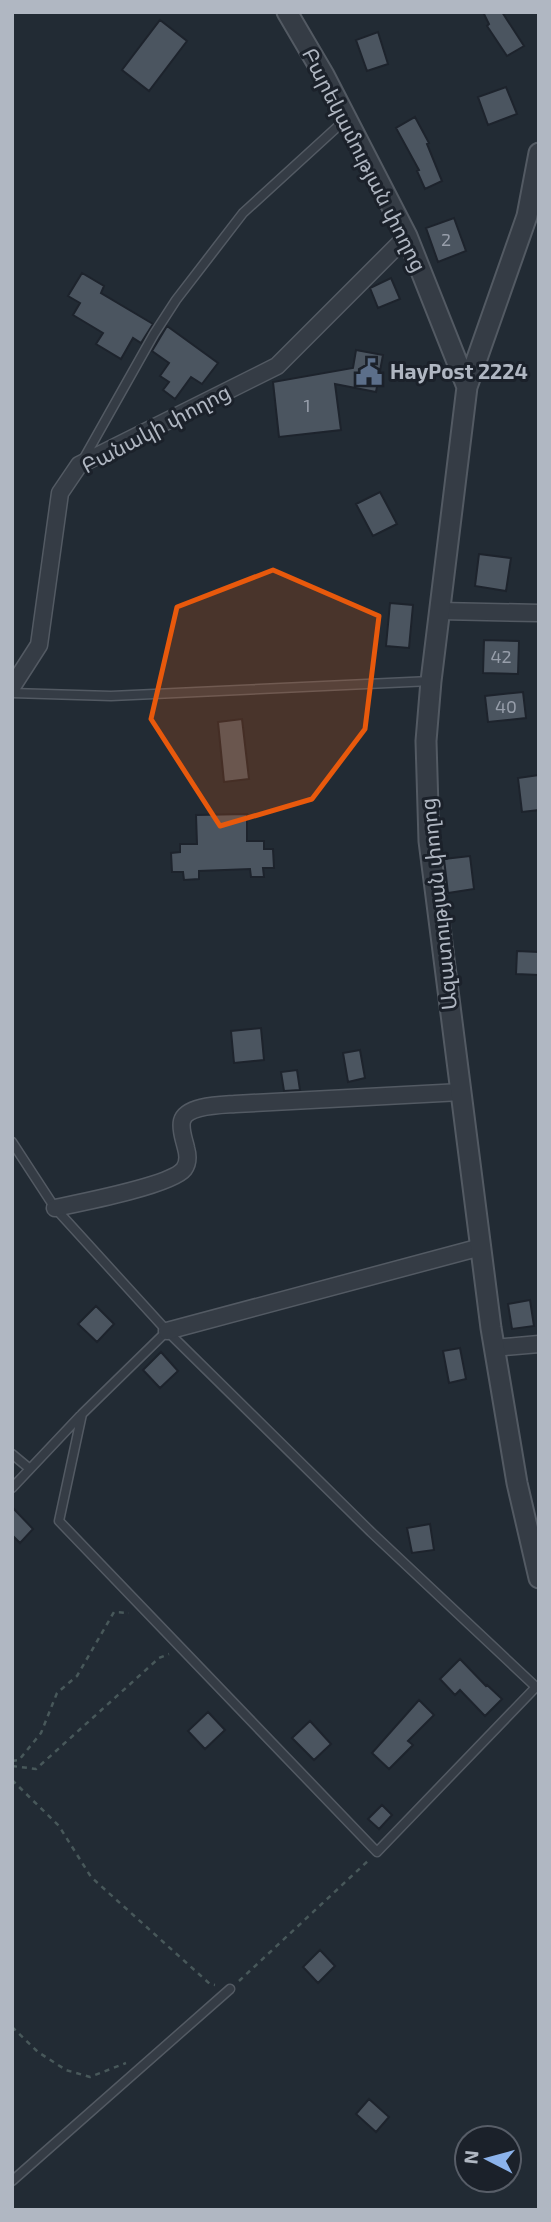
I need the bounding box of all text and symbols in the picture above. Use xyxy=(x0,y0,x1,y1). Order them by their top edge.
street label: Բարեկամության փողոց xyxy=(297,43,433,276)
house number: 2 xyxy=(441,228,451,250)
public building icon: HayPost 2224 xyxy=(354,357,384,387)
place label: HayPost 2224 xyxy=(390,358,528,384)
street label: Բանակի փողոց xyxy=(77,378,234,478)
house number: 1 xyxy=(303,394,311,416)
house number: 42 xyxy=(490,645,512,667)
house number: 40 xyxy=(495,695,517,717)
street label: Ազատության փողոց xyxy=(414,797,462,1012)
north arrow xyxy=(453,2124,523,2194)
text: N xyxy=(458,2149,483,2165)

